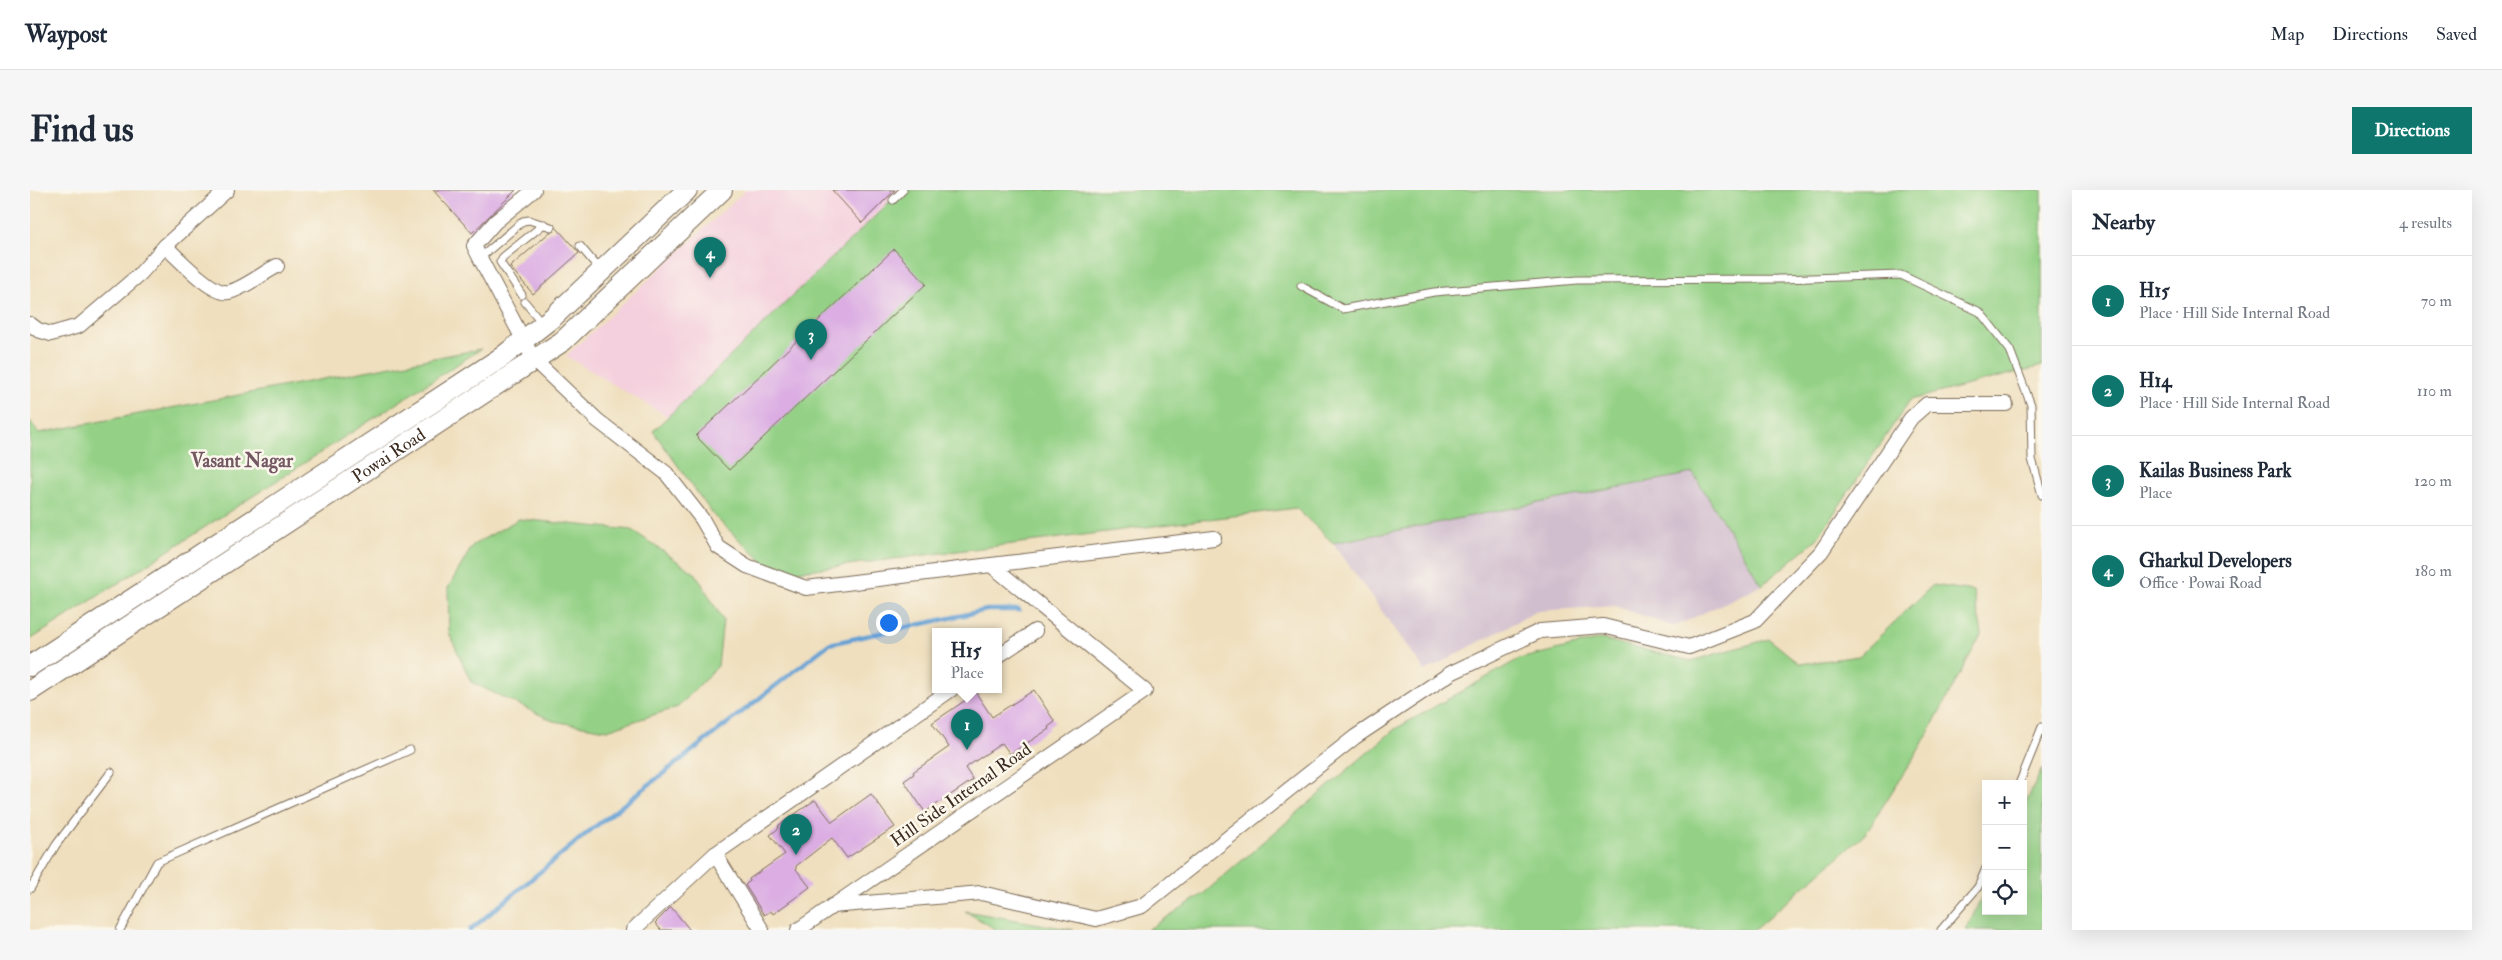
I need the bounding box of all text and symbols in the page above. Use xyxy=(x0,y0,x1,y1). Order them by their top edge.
text: Waypost xyxy=(25,19,107,50)
text: Map xyxy=(2271,23,2304,46)
text: Directions xyxy=(2332,23,2408,46)
text: Saved xyxy=(2436,23,2477,46)
button: Directions xyxy=(2352,107,2472,154)
text: Find us xyxy=(30,108,134,152)
text: Nearby xyxy=(2092,209,2155,236)
text: 4 results xyxy=(2399,213,2452,233)
pin: 4 xyxy=(694,237,726,278)
text: H15 xyxy=(2139,279,2170,303)
text: 1 xyxy=(2105,291,2111,311)
text: 70 m xyxy=(2421,291,2452,311)
text: Place · Hill Side Internal Road xyxy=(2139,303,2330,323)
pin: 3 xyxy=(795,319,827,360)
text: H14 xyxy=(2139,369,2172,393)
text: 2 xyxy=(2104,381,2112,401)
text: 110 m xyxy=(2417,381,2452,401)
text: Place · Hill Side Internal Road xyxy=(2139,393,2330,413)
street label: Powai Road xyxy=(347,423,430,488)
district label: Vasant Nagar xyxy=(190,449,294,474)
text: Kailas Business Park xyxy=(2139,459,2292,483)
text: 3 xyxy=(2105,471,2111,491)
text: 120 m xyxy=(2414,471,2452,491)
text: Place xyxy=(2139,483,2172,503)
text: Gharkul Developers xyxy=(2139,549,2292,573)
text: 4 xyxy=(2104,561,2112,581)
text: 180 m xyxy=(2415,561,2452,581)
text: Office · Powai Road xyxy=(2139,573,2262,593)
your location xyxy=(876,610,902,636)
popup xyxy=(932,628,1002,693)
text: H15 xyxy=(950,639,981,663)
text: Place xyxy=(950,663,984,683)
pin: 1 xyxy=(951,709,983,750)
street label: Hill Side Internal Road xyxy=(886,738,1036,852)
map controls xyxy=(1982,780,2027,915)
button: + xyxy=(1982,780,2027,825)
pin: 2 xyxy=(780,814,812,855)
button: − xyxy=(1982,825,2027,870)
button: locate xyxy=(1982,870,2027,915)

